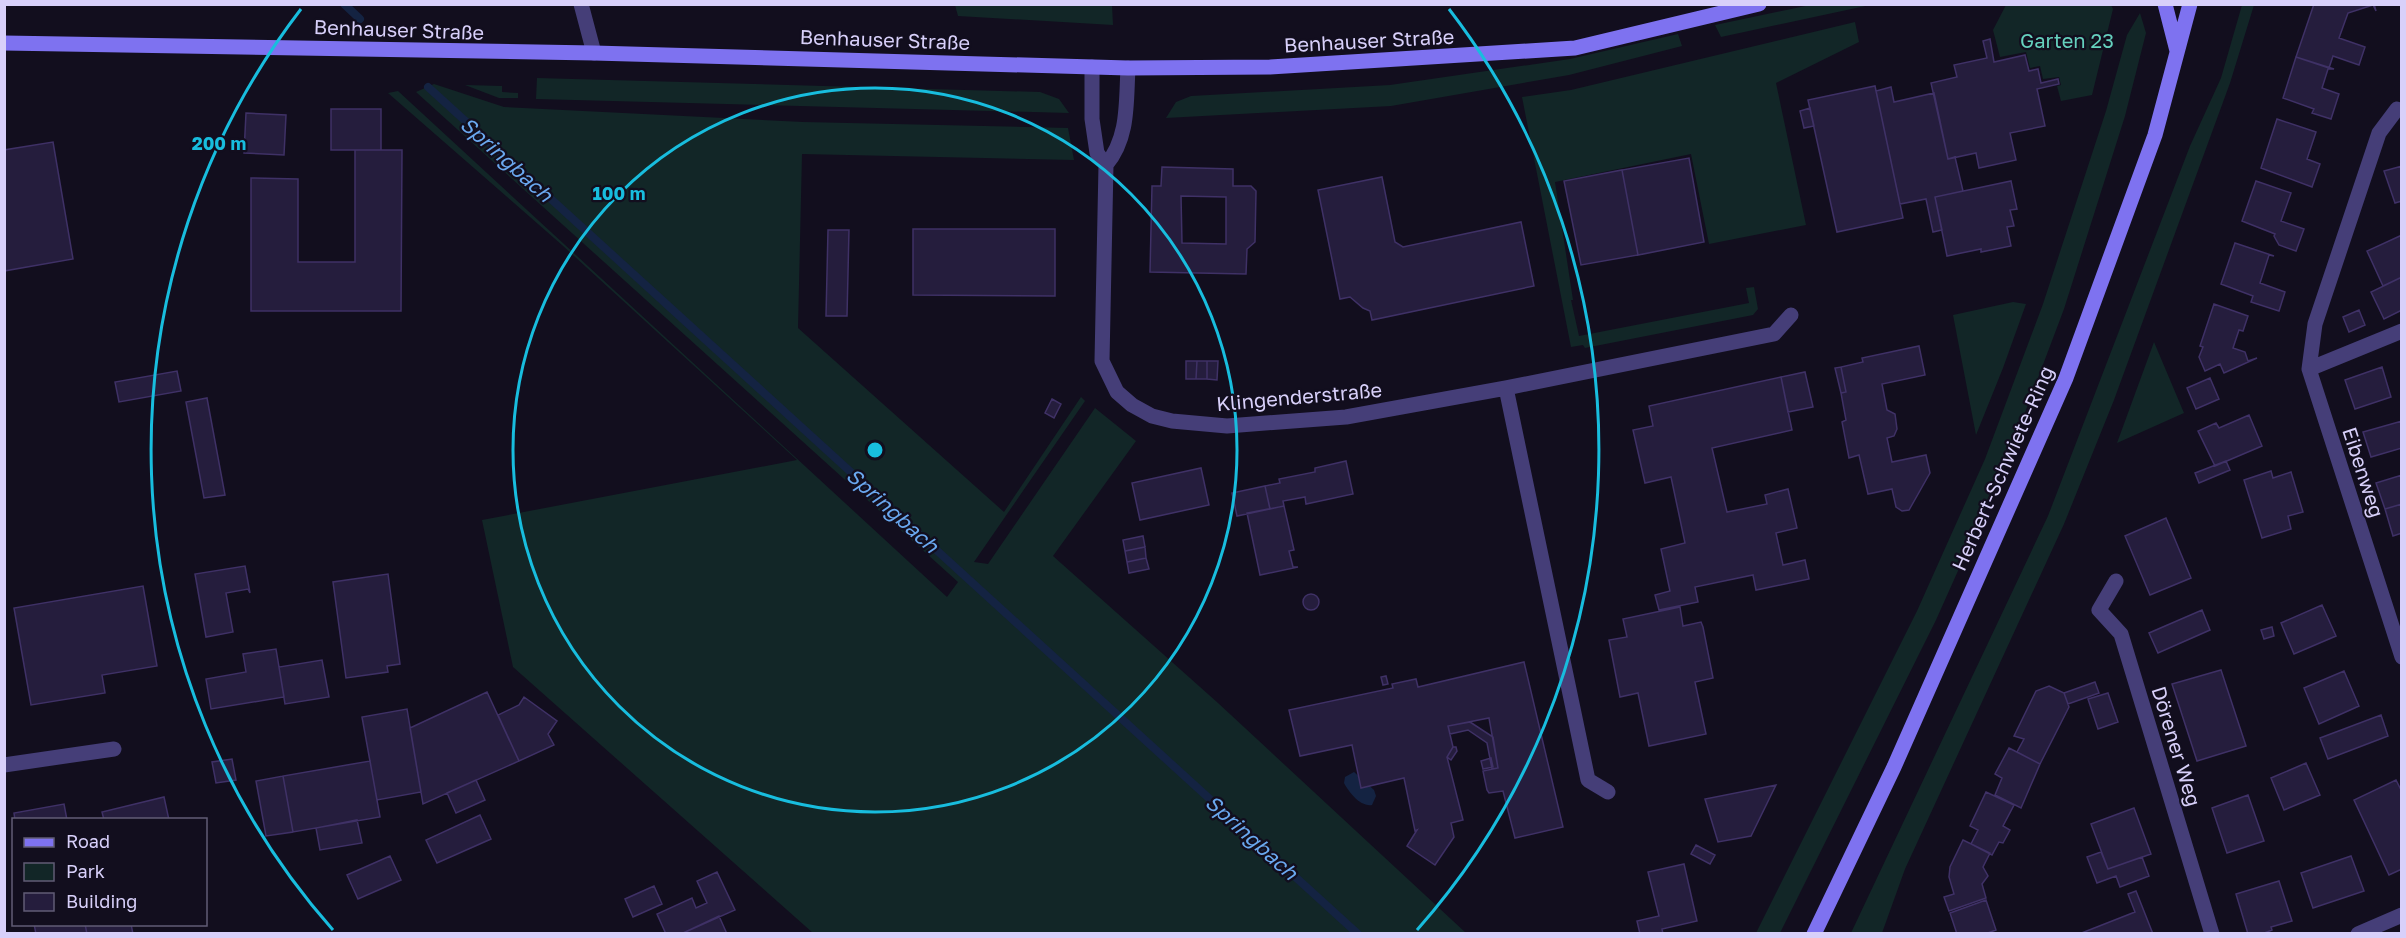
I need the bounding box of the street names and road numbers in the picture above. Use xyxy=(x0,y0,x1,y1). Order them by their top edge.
street label: Benhauser Straße xyxy=(313,14,485,44)
street label: Benhauser Straße xyxy=(799,24,971,54)
street label: Benhauser Straße xyxy=(1283,24,1455,56)
street label: Herbert-Schwiete-Ring xyxy=(1946,362,2058,574)
street label: Klingenderstraße xyxy=(1215,377,1383,415)
street label: Eibenweg xyxy=(2338,424,2390,520)
street label: Dörener Weg xyxy=(2147,683,2207,809)

